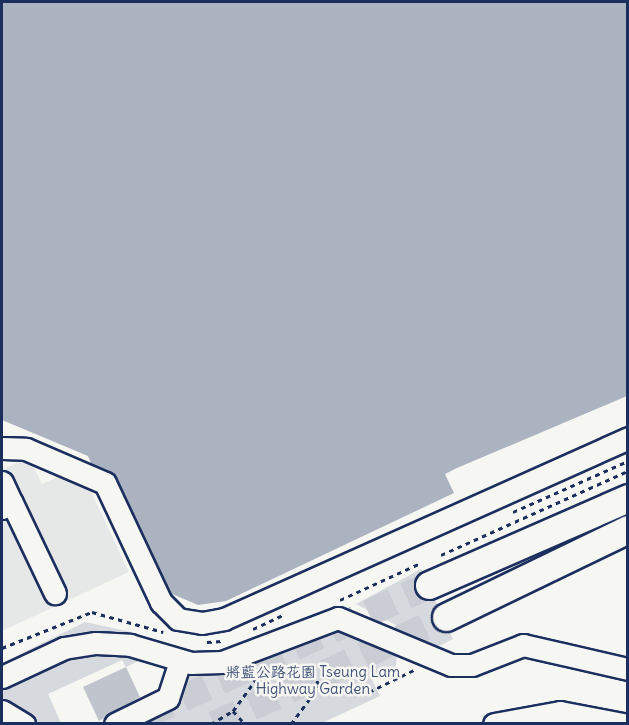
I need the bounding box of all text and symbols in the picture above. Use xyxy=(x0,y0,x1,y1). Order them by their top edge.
park label: 將藍公路花園 Tseung Lam Highway Garden xyxy=(226,662,400,697)

